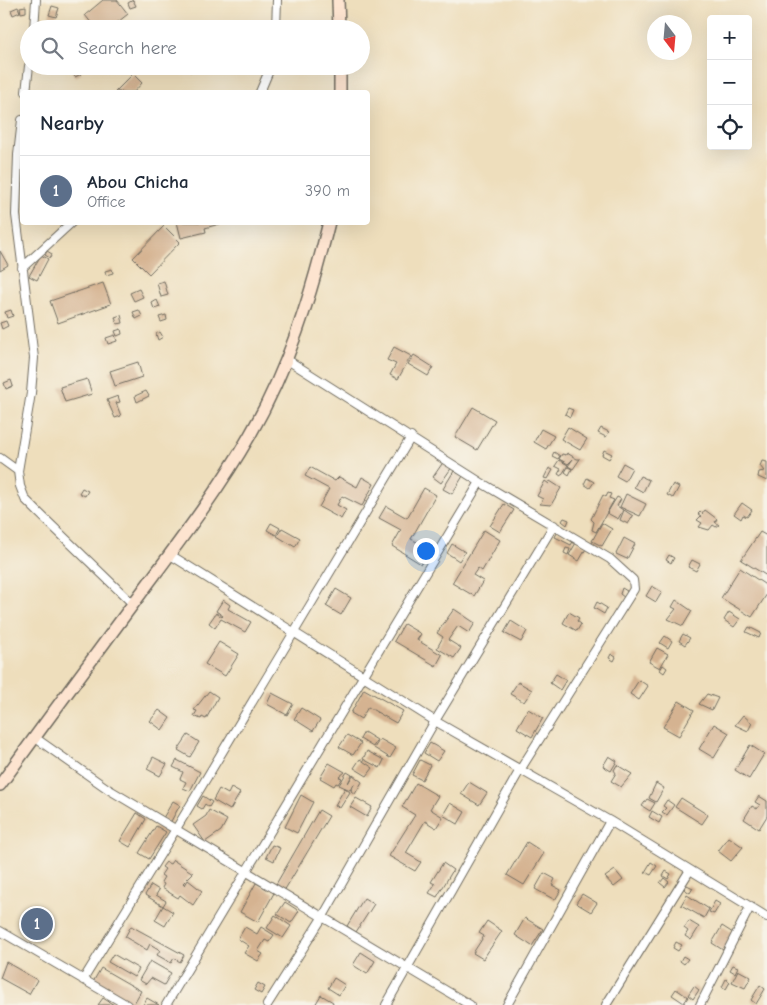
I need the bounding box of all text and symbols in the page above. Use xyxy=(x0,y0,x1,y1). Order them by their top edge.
north arrow xyxy=(647,15,692,60)
map controls xyxy=(707,15,752,150)
button: + xyxy=(707,15,752,60)
search box xyxy=(20,20,370,75)
icon: search xyxy=(38,34,66,62)
text: Search here xyxy=(78,37,177,59)
button: − xyxy=(707,60,752,105)
button: locate xyxy=(707,105,752,150)
text: Nearby xyxy=(40,111,104,135)
text: Abou Chicha xyxy=(87,171,189,193)
text: 1 xyxy=(53,182,59,200)
text: 390 m xyxy=(305,182,350,200)
text: Office xyxy=(87,193,126,211)
your location xyxy=(413,538,439,564)
pin: 1 xyxy=(21,905,53,943)

